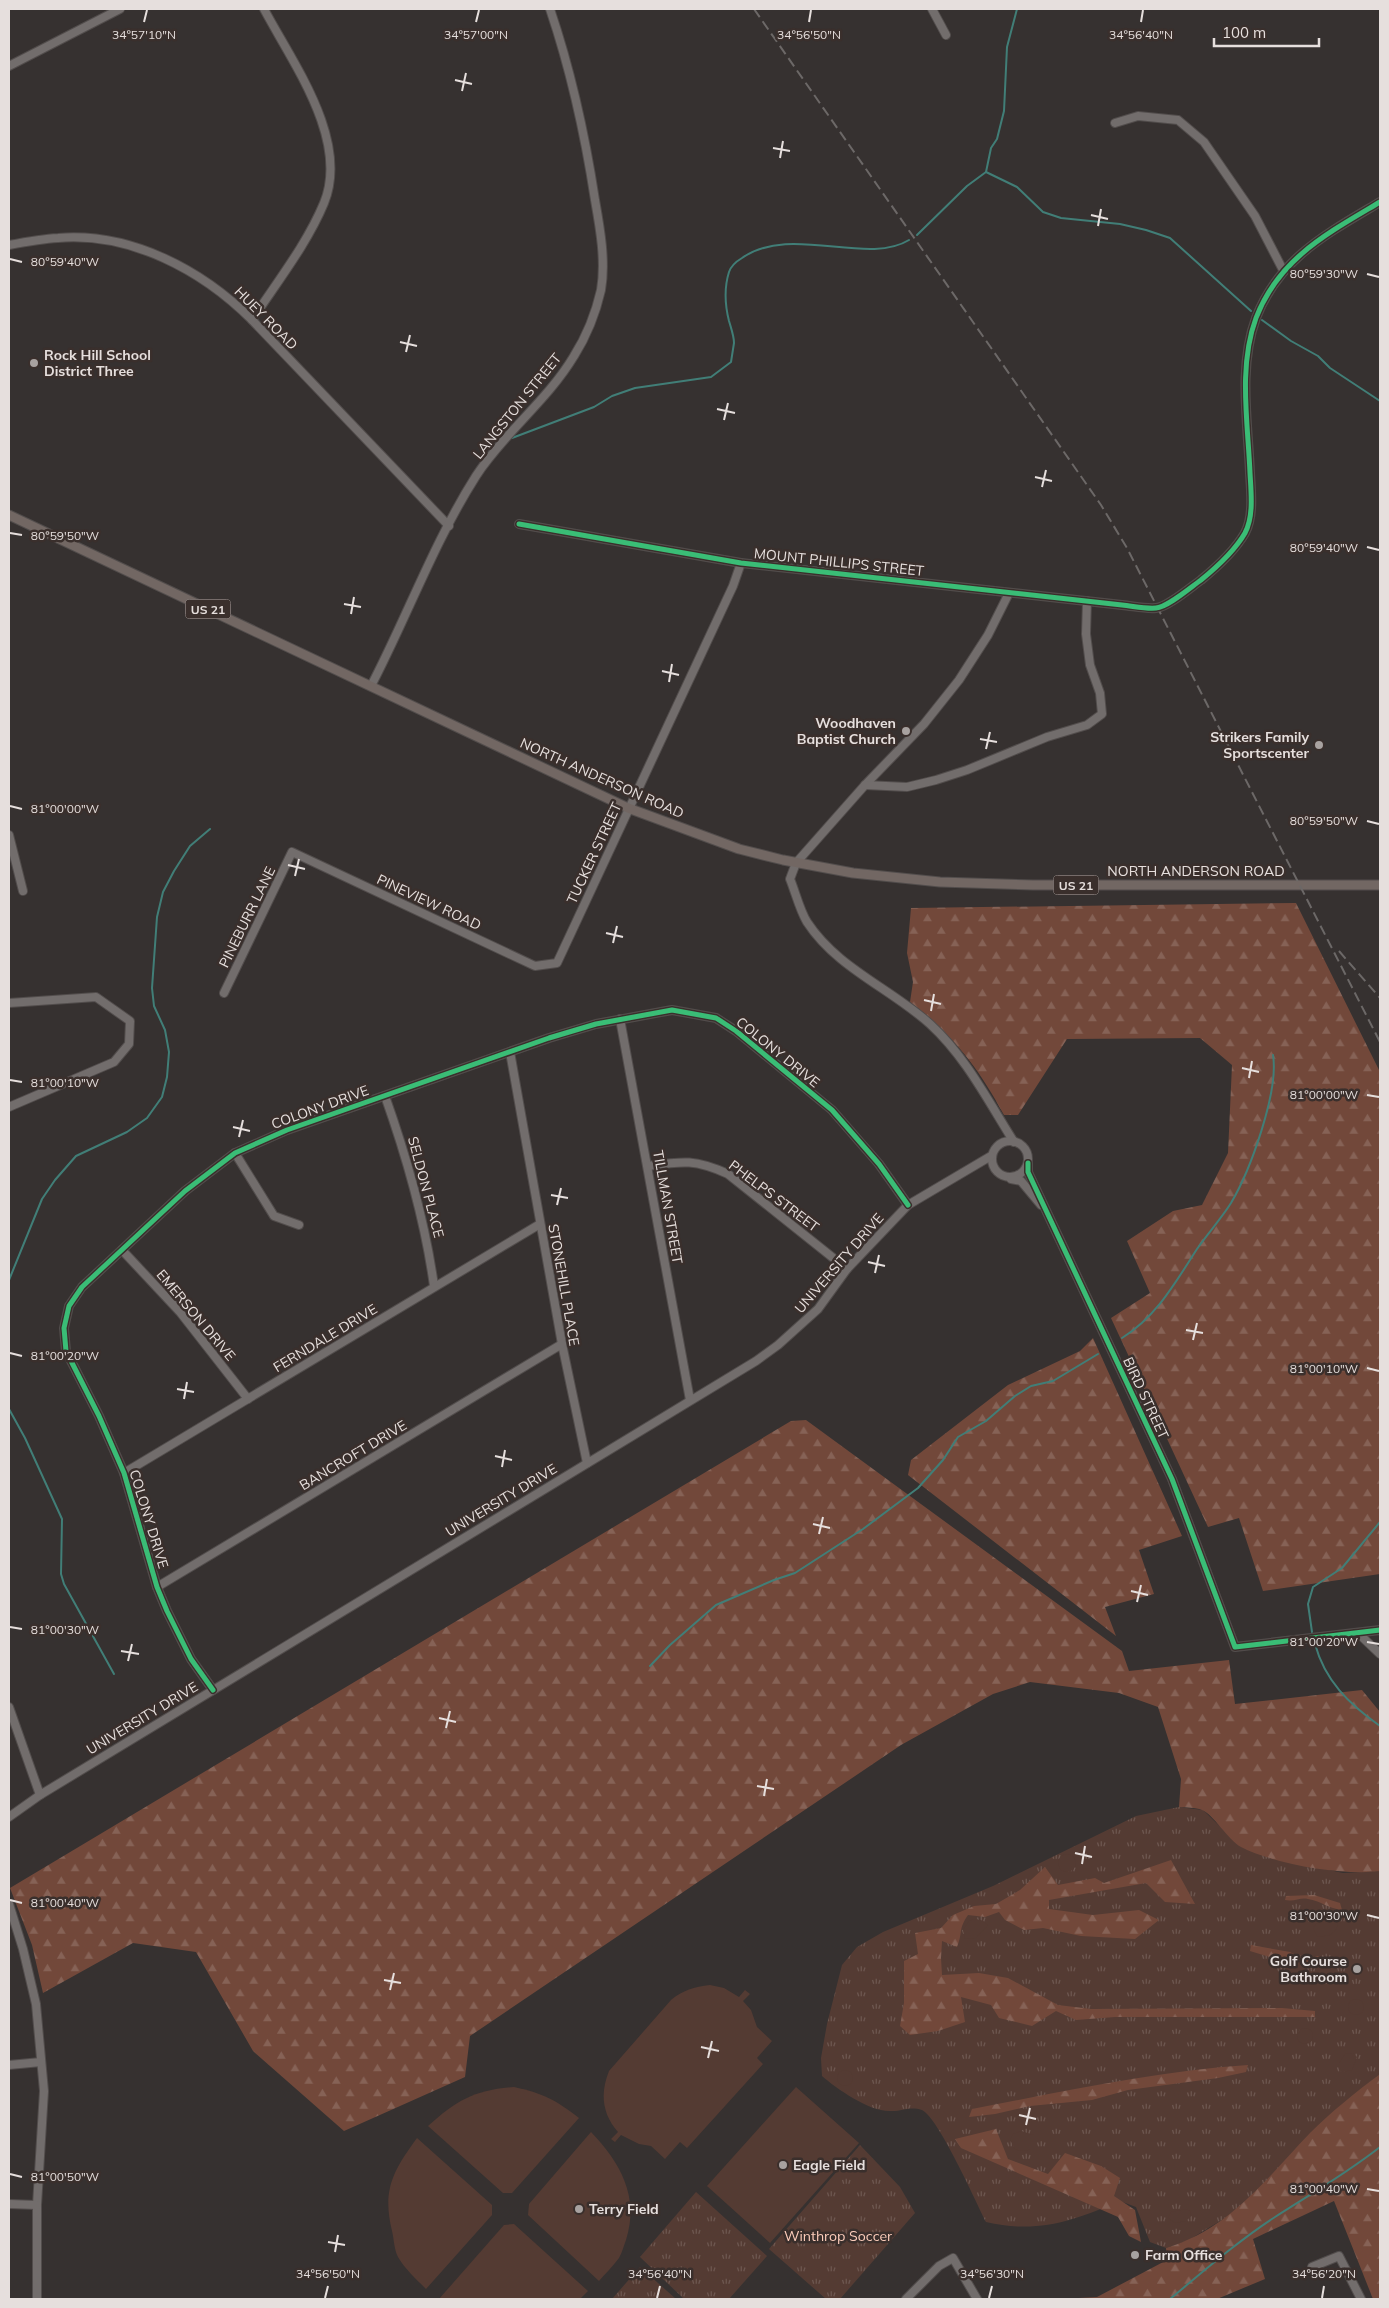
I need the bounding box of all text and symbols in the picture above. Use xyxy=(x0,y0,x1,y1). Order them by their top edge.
scale bar xyxy=(1214,15,1319,47)
text: 100 m xyxy=(1222,23,1266,42)
text: 34°57'10"N xyxy=(112,27,176,42)
text: 34°57'00"N xyxy=(444,27,508,42)
text: 34°56'50"N xyxy=(777,27,841,42)
text: 34°56'40"N xyxy=(1109,27,1173,42)
text: 80°59'40"W xyxy=(31,254,99,269)
text: 80°59'30"W xyxy=(1290,266,1358,281)
street label: HUEY ROAD xyxy=(231,283,301,353)
place label: Rock Hill School District Three xyxy=(44,346,151,380)
street label: LANGSTON STREET xyxy=(469,349,566,463)
marker: Rock Hill School District Three xyxy=(28,357,40,369)
text: 80°59'50"W xyxy=(31,528,99,543)
text: 80°59'40"W xyxy=(1290,540,1358,555)
street label: MOUNT PHILLIPS STREET xyxy=(753,544,925,580)
road number: US 21 xyxy=(186,600,230,618)
place label: Woodhaven Baptist Church xyxy=(797,714,896,748)
marker: Woodhaven Baptist Church xyxy=(900,725,912,737)
place label: Strikers Family Sportscenter xyxy=(1210,728,1309,762)
street label: NORTH ANDERSON ROAD xyxy=(517,734,687,822)
marker: Strikers Family Sportscenter xyxy=(1313,739,1325,751)
street label: TUCKER STREET xyxy=(563,799,626,907)
text: 81°00'00"W xyxy=(31,801,99,816)
text: 80°59'50"W xyxy=(1290,813,1358,828)
street label: NORTH ANDERSON ROAD xyxy=(1107,862,1285,880)
street label: PINEBURR LANE xyxy=(215,863,279,971)
street label: PINEVIEW ROAD xyxy=(374,870,484,934)
road number: US 21 xyxy=(1054,876,1098,894)
street label: COLONY DRIVE xyxy=(733,1013,823,1091)
text: 81°00'10"W xyxy=(31,1075,99,1090)
street label: COLONY DRIVE xyxy=(269,1081,371,1133)
text: 81°00'00"W xyxy=(1290,1087,1358,1102)
street label: SELDON PLACE xyxy=(404,1134,448,1240)
street label: TILLMAN STREET xyxy=(649,1149,687,1266)
street label: PHELPS STREET xyxy=(725,1156,823,1236)
street label: UNIVERSITY DRIVE xyxy=(791,1209,887,1317)
street label: STONEHILL PLACE xyxy=(544,1223,584,1347)
street label: EMERSON DRIVE xyxy=(153,1266,239,1364)
street label: FERNDALE DRIVE xyxy=(270,1300,380,1376)
text: 81°00'20"W xyxy=(31,1348,99,1363)
street label: BIRD STREET xyxy=(1119,1354,1173,1442)
text: 81°00'10"W xyxy=(1290,1361,1358,1376)
street label: BANCROFT DRIVE xyxy=(296,1416,410,1494)
street label: UNIVERSITY DRIVE xyxy=(442,1460,560,1540)
street label: COLONY DRIVE xyxy=(125,1467,173,1571)
text: 81°00'30"W xyxy=(31,1622,99,1637)
text: 81°00'20"W xyxy=(1290,1634,1358,1649)
street label: UNIVERSITY DRIVE xyxy=(83,1678,201,1758)
text: 81°00'40"W xyxy=(31,1895,99,1910)
text: 81°00'30"W xyxy=(1290,1908,1358,1923)
place label: Golf Course Bathroom xyxy=(1270,1952,1347,1986)
marker: Golf Course Bathroom xyxy=(1351,1963,1363,1975)
place label: Eagle Field xyxy=(793,2156,865,2174)
marker: Eagle Field xyxy=(777,2159,789,2171)
text: 81°00'50"W xyxy=(31,2169,99,2184)
text: 81°00'40"W xyxy=(1290,2181,1358,2196)
place label: Terry Field xyxy=(589,2200,659,2218)
marker: Terry Field xyxy=(573,2203,585,2215)
park label: Winthrop Soccer xyxy=(784,2227,893,2245)
place label: Farm Office xyxy=(1145,2246,1223,2264)
marker: Farm Office xyxy=(1129,2249,1141,2261)
text: 34°56'50"N xyxy=(296,2266,360,2281)
text: 34°56'40"N xyxy=(628,2266,692,2281)
text: 34°56'30"N xyxy=(960,2266,1024,2281)
text: 34°56'20"N xyxy=(1292,2266,1356,2281)

